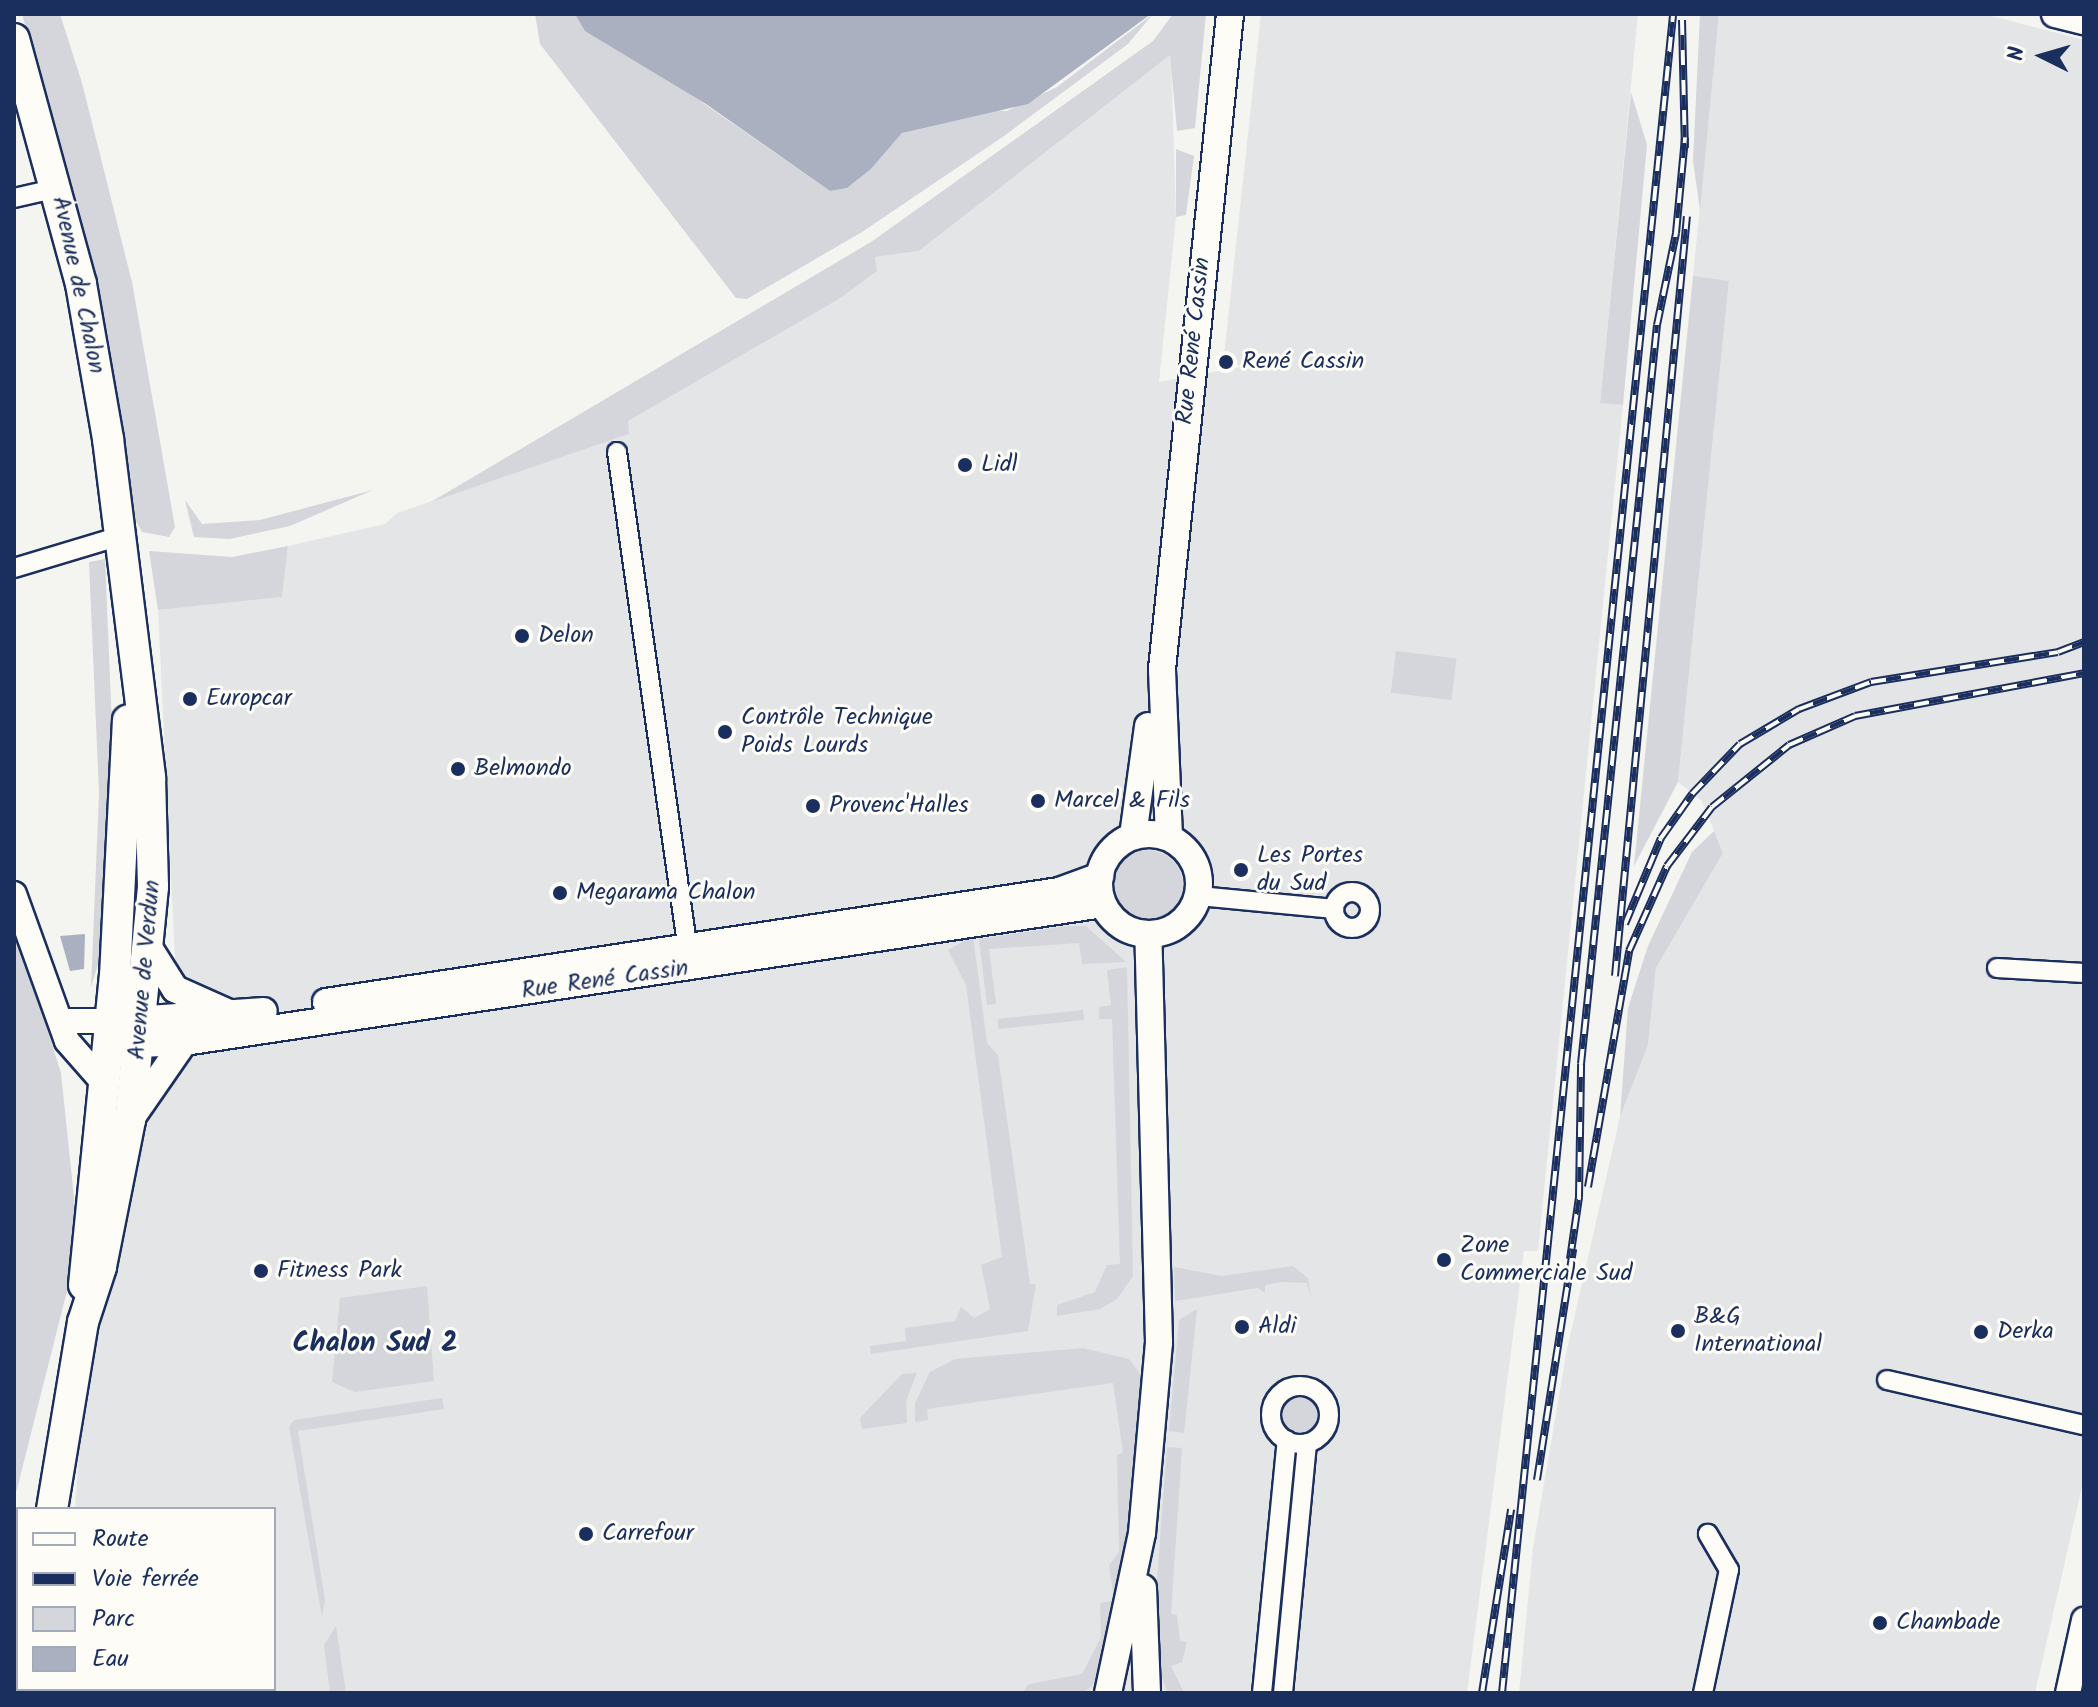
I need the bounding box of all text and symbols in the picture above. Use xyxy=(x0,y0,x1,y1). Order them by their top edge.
north arrow xyxy=(2002,16,2082,96)
text: N xyxy=(2000,45,2036,62)
street label: Avenue de Chalon xyxy=(45,194,111,376)
street label: Rue René Cassin xyxy=(1171,256,1217,426)
place label: René Cassin xyxy=(1242,348,1364,376)
marker: René Cassin xyxy=(1217,353,1235,371)
place label: Lidl xyxy=(981,451,1018,479)
marker: Lidl xyxy=(956,456,974,474)
place label: Delon xyxy=(538,622,594,650)
marker: Delon xyxy=(513,627,531,645)
place label: Europcar xyxy=(206,685,292,713)
marker: Europcar xyxy=(181,690,199,708)
place label: Contrôle Technique Poids Lourds xyxy=(741,704,933,760)
marker: Contrôle Technique Poids Lourds xyxy=(716,723,734,741)
place label: Belmondo xyxy=(474,755,572,783)
marker: Belmondo xyxy=(449,760,467,778)
place label: Marcel & Fils xyxy=(1054,787,1190,815)
place label: Provenc'Halles xyxy=(829,792,969,820)
marker: Marcel & Fils xyxy=(1029,792,1047,810)
marker: Provenc'Halles xyxy=(804,797,822,815)
place label: Les Portes du Sud xyxy=(1257,842,1363,898)
marker: Les Portes du Sud xyxy=(1232,861,1250,879)
street label: Avenue de Verdun xyxy=(123,879,167,1061)
place label: Megarama Chalon xyxy=(576,879,756,907)
marker: Megarama Chalon xyxy=(551,884,569,902)
street label: Rue René Cassin xyxy=(520,954,690,1006)
place label: Zone Commerciale Sud xyxy=(1460,1232,1632,1288)
marker: Zone Commerciale Sud xyxy=(1435,1251,1453,1269)
place label: Fitness Park xyxy=(277,1257,402,1285)
marker: Fitness Park xyxy=(252,1262,270,1280)
place label: B&G International xyxy=(1694,1303,1822,1359)
place label: Aldi xyxy=(1258,1313,1296,1341)
marker: Aldi xyxy=(1233,1318,1251,1336)
place label: Derka xyxy=(1997,1318,2054,1346)
marker: B&G International xyxy=(1669,1322,1687,1340)
marker: Derka xyxy=(1972,1323,1990,1341)
district label: Chalon Sud 2 xyxy=(292,1327,458,1361)
legend xyxy=(16,1507,276,1691)
text: Route xyxy=(92,1520,149,1559)
place label: Carrefour xyxy=(602,1520,694,1548)
marker: Carrefour xyxy=(577,1525,595,1543)
text: Voie ferrée xyxy=(92,1560,199,1599)
text: Parc xyxy=(92,1600,135,1639)
place label: Chambade xyxy=(1896,1609,2000,1637)
marker: Chambade xyxy=(1871,1614,1889,1632)
text: Eau xyxy=(92,1640,129,1679)

